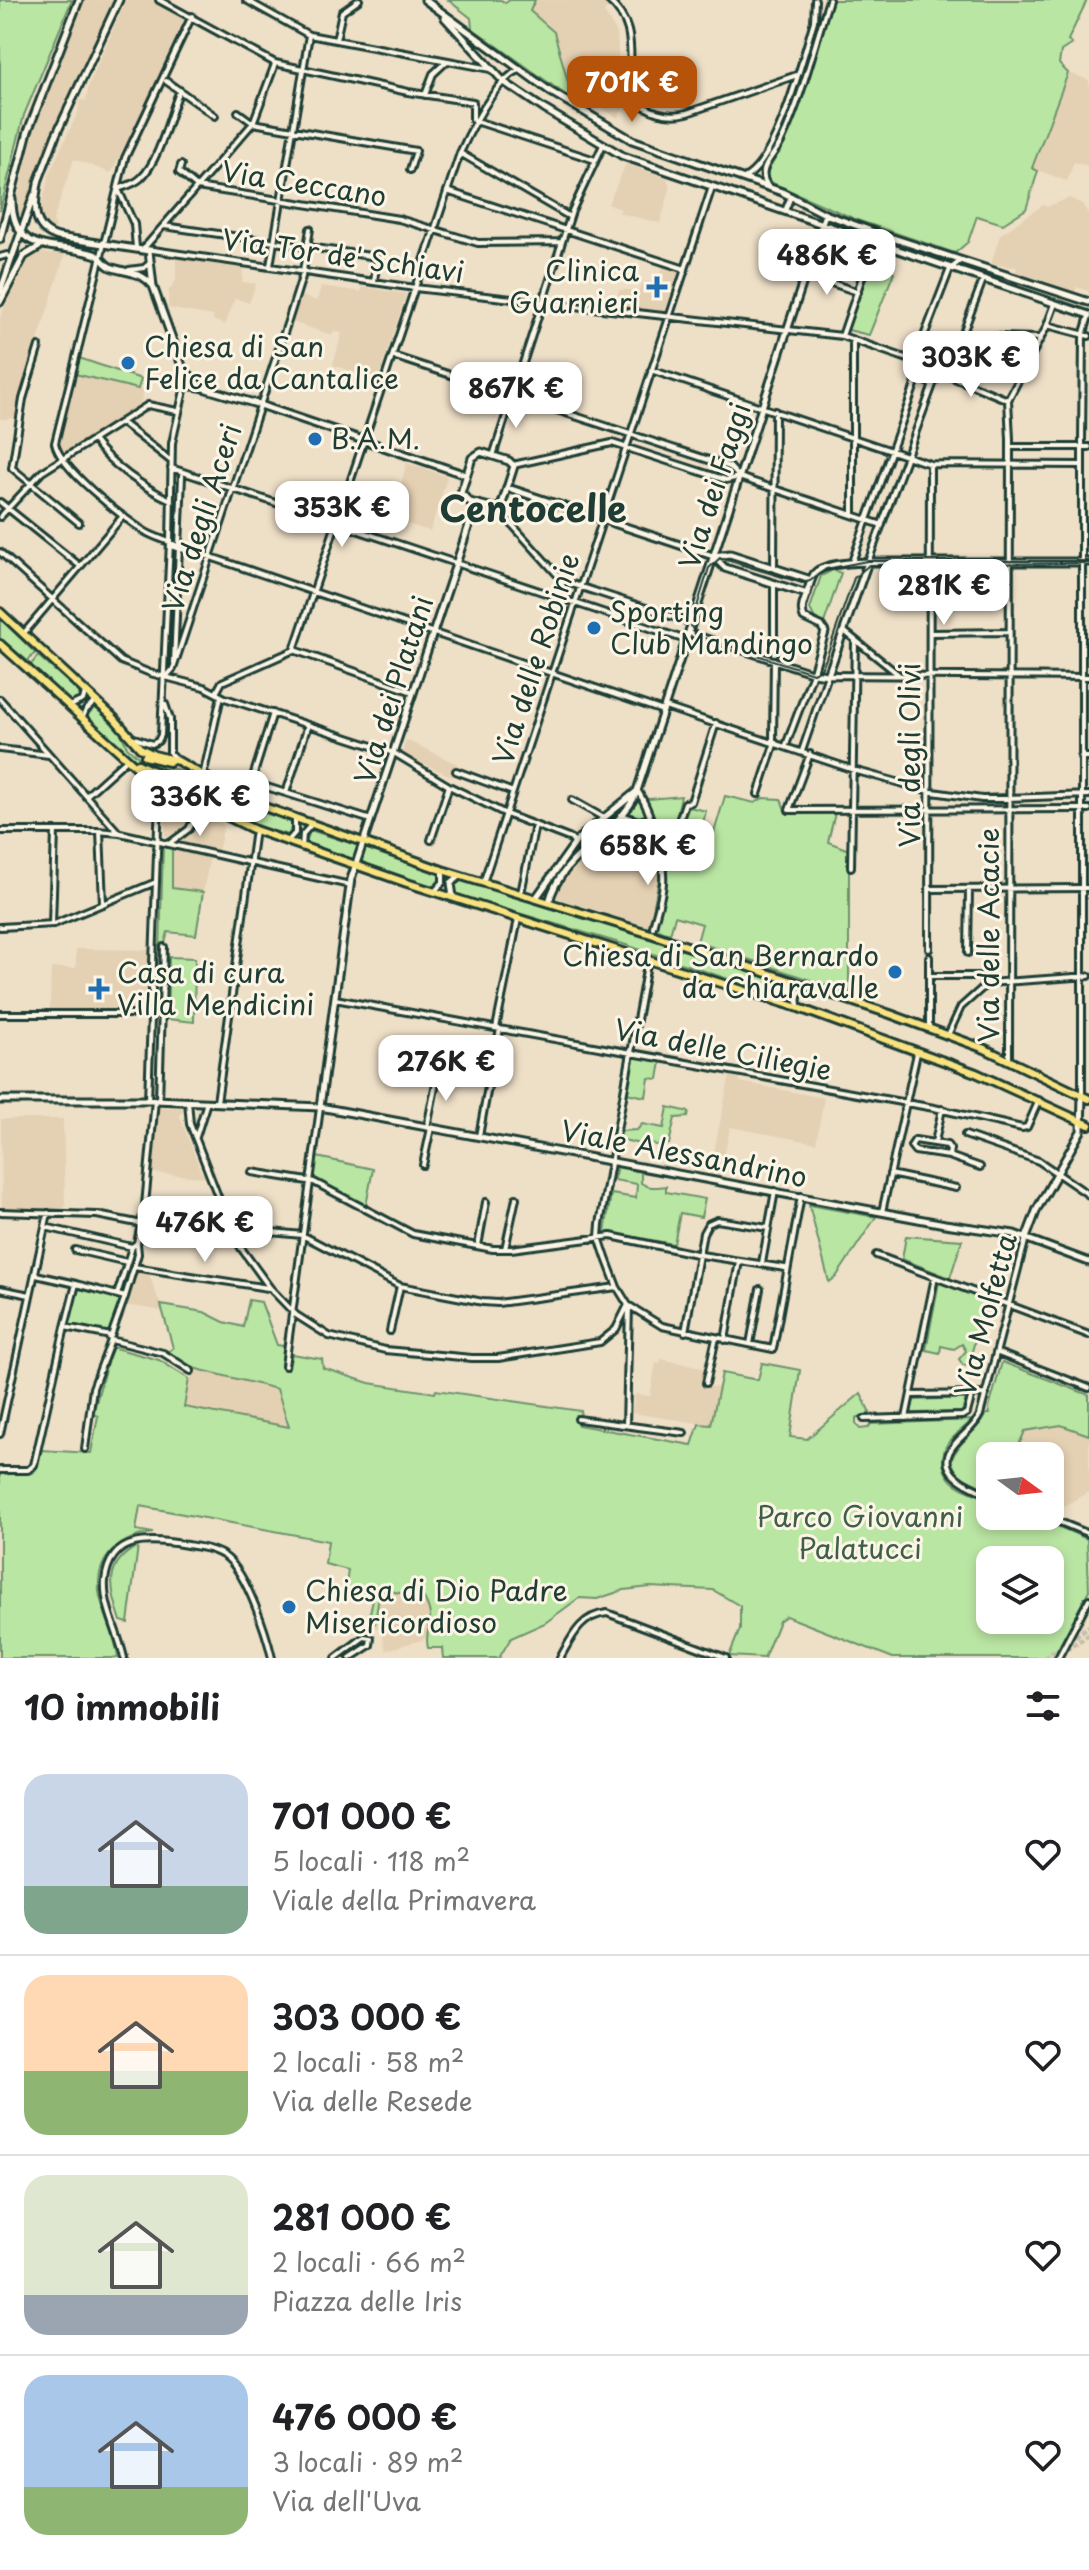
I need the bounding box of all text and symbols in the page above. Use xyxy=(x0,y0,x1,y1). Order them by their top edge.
pin: 701K € xyxy=(567,56,697,124)
text: 701K € xyxy=(585,62,679,101)
street label: Via Ceccano xyxy=(219,148,390,217)
street label: Via Tor de' Schiavi xyxy=(219,216,467,293)
pin: 486K € xyxy=(762,229,892,297)
text: 486K € xyxy=(776,235,878,274)
place label: Clinica Guarnieri xyxy=(509,248,639,323)
marker: Clinica Guarnieri xyxy=(646,276,668,298)
place label: Chiesa di San Felice da Cantalice xyxy=(144,324,399,399)
pin: 303K € xyxy=(906,331,1036,399)
text: 303K € xyxy=(921,337,1021,376)
marker: Chiesa di San Felice da Cantalice xyxy=(119,354,137,372)
pin: 867K € xyxy=(451,362,581,430)
text: 867K € xyxy=(468,368,564,407)
street label: Via dei Faggi xyxy=(666,397,761,574)
place label: B.A.M. xyxy=(331,416,420,459)
street label: Via degli Aceri xyxy=(150,418,251,617)
marker: B.A.M. xyxy=(306,430,324,448)
district label: Centocelle xyxy=(439,480,627,534)
pin: 353K € xyxy=(277,481,407,549)
text: 353K € xyxy=(293,487,391,526)
street label: Via delle Robinie xyxy=(480,547,589,770)
pin: 281K € xyxy=(879,559,1009,627)
text: 281K € xyxy=(897,565,991,604)
place label: Sporting Club Mandingo xyxy=(610,589,813,664)
street label: Via dei Platani xyxy=(342,590,443,789)
marker: Sporting Club Mandingo xyxy=(585,619,603,637)
street label: Via degli Olivi xyxy=(887,663,930,847)
pin: 336K € xyxy=(135,770,265,838)
text: 336K € xyxy=(149,776,251,815)
pin: 658K € xyxy=(583,819,713,887)
text: 658K € xyxy=(599,825,697,864)
street label: Via delle Acacie xyxy=(966,828,1009,1042)
place label: Chiesa di San Bernardo da Chiaravalle xyxy=(562,933,879,1008)
place label: Casa di cura Villa Mendicini xyxy=(117,950,314,1025)
marker: Chiesa di San Bernardo da Chiaravalle xyxy=(886,963,904,981)
marker: Casa di cura Villa Mendicini xyxy=(88,978,110,1000)
street label: Via delle Ciliegie xyxy=(611,1006,836,1091)
pin: 276K € xyxy=(381,1035,511,1103)
text: 276K € xyxy=(396,1041,496,1080)
street label: Viale Alessandrino xyxy=(557,1108,811,1197)
pin: 476K € xyxy=(140,1196,270,1264)
text: 476K € xyxy=(156,1202,254,1241)
street label: Via Molfetta xyxy=(942,1227,1027,1401)
north arrow xyxy=(976,1442,1064,1530)
map controls xyxy=(976,1442,1064,1634)
park label: Parco Giovanni Palatucci xyxy=(757,1494,963,1569)
button: layers xyxy=(976,1546,1064,1634)
place label: Chiesa di Dio Padre Misericordioso xyxy=(305,1568,568,1643)
marker: Chiesa di Dio Padre Misericordioso xyxy=(280,1598,298,1616)
text: 10 immobili xyxy=(24,1680,220,1732)
icon: filters xyxy=(1021,1684,1065,1728)
text: 701 000 € xyxy=(272,1789,452,1841)
icon: home xyxy=(88,1806,184,1902)
icon: heart xyxy=(1021,1832,1065,1876)
text: 5 locali · 118 m² xyxy=(272,1841,470,1880)
text: Viale della Primavera xyxy=(272,1880,536,1919)
text: 303 000 € xyxy=(272,1990,461,2042)
icon: home xyxy=(88,2007,184,2103)
icon: heart xyxy=(1021,2033,1065,2077)
text: 2 locali · 58 m² xyxy=(272,2042,464,2081)
text: Via delle Resede xyxy=(272,2081,473,2120)
text: 281 000 € xyxy=(272,2190,451,2242)
icon: home xyxy=(88,2207,184,2303)
icon: heart xyxy=(1021,2233,1065,2277)
text: 2 locali · 66 m² xyxy=(272,2242,466,2281)
text: Piazza delle Iris xyxy=(272,2281,462,2320)
text: 476 000 € xyxy=(272,2390,458,2442)
icon: home xyxy=(88,2407,184,2503)
icon: heart xyxy=(1021,2433,1065,2477)
text: 3 locali · 89 m² xyxy=(272,2442,463,2481)
text: Via dell'Uva xyxy=(272,2481,421,2520)

